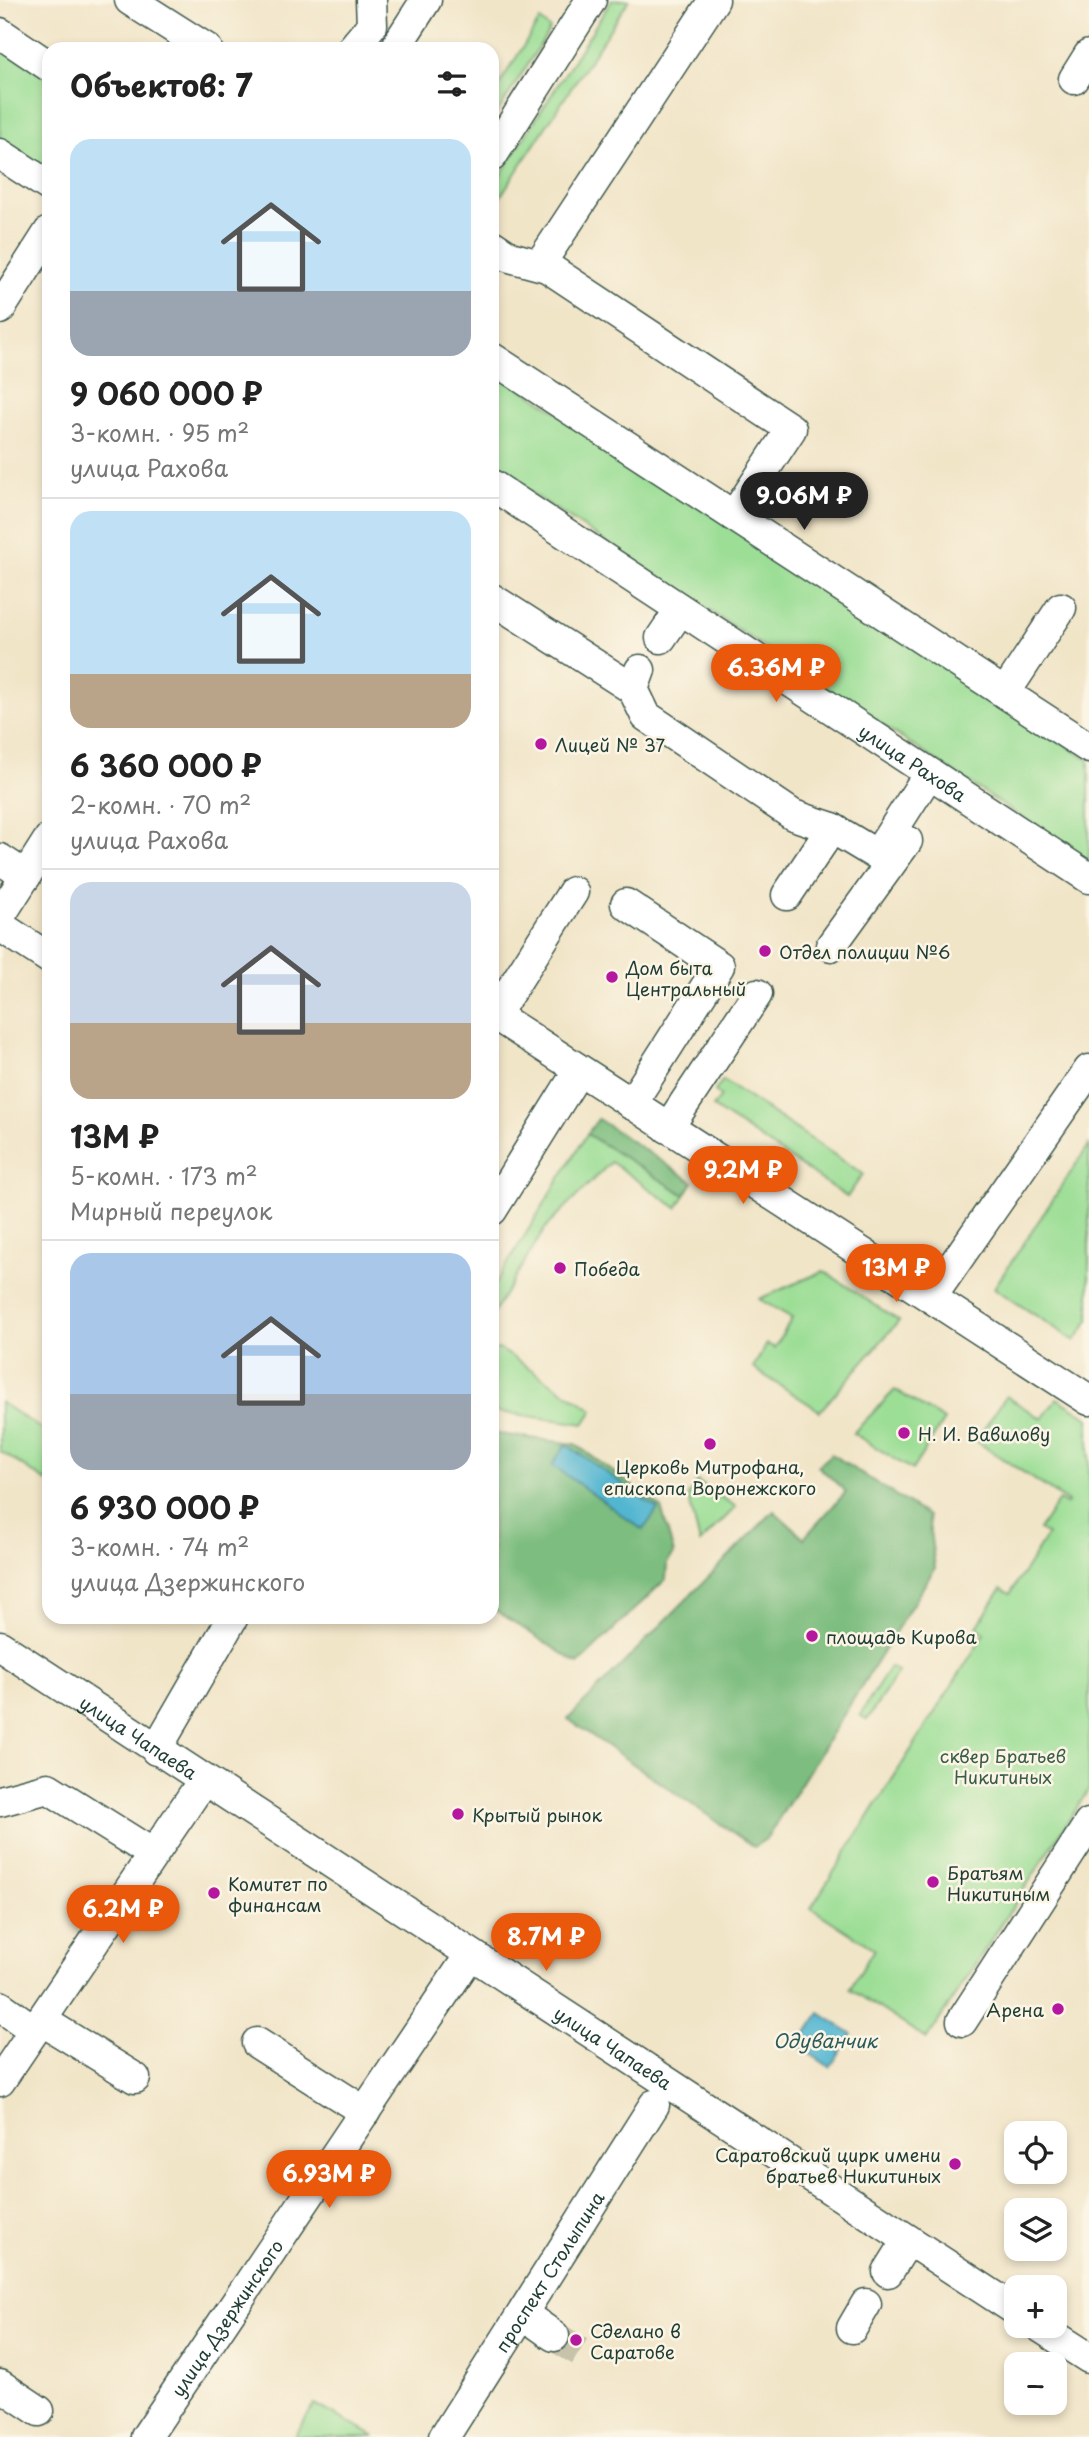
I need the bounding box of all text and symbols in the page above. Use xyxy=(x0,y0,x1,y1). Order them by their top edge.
text: Объектов: 7 xyxy=(70,62,253,107)
icon: filters xyxy=(433,65,471,103)
icon: home xyxy=(208,184,334,310)
text: 9 060 000 ₽ xyxy=(70,370,263,415)
text: 3-комн. · 95 m² xyxy=(70,415,249,450)
text: улица Рахова xyxy=(70,450,228,485)
pin: 9.06M ₽ xyxy=(739,472,869,532)
text: 9.06M ₽ xyxy=(756,477,852,512)
icon: home xyxy=(208,556,334,682)
pin: 6.36M ₽ xyxy=(711,644,841,704)
text: 6.36M ₽ xyxy=(727,649,825,684)
street label: улица Рахова xyxy=(854,717,973,808)
place label: Лицей № 37 xyxy=(555,731,665,758)
marker: Лицей № 37 xyxy=(533,736,549,752)
text: 6 360 000 ₽ xyxy=(70,742,262,787)
text: 2-комн. · 70 m² xyxy=(70,787,251,822)
text: улица Рахова xyxy=(70,822,228,857)
icon: home xyxy=(208,927,334,1053)
place label: Отдел полиции №6 xyxy=(779,938,950,965)
marker: Отдел полиции №6 xyxy=(757,943,773,959)
place label: Дом быта Центральный xyxy=(625,954,746,1002)
marker: Дом быта Центральный xyxy=(604,969,620,985)
text: 13M ₽ xyxy=(70,1113,159,1158)
pin: 9.2M ₽ xyxy=(686,1146,800,1206)
text: 9.2M ₽ xyxy=(704,1151,782,1186)
text: 5-комн. · 173 m² xyxy=(70,1158,258,1193)
text: Мирный переулок xyxy=(70,1193,273,1228)
pin: 13M ₽ xyxy=(847,1244,945,1304)
text: 13M ₽ xyxy=(862,1249,930,1284)
place label: Победа xyxy=(574,1255,641,1282)
marker: Победа xyxy=(552,1260,568,1276)
icon: home xyxy=(208,1298,334,1424)
place label: Н. И. Вавилову xyxy=(918,1420,1050,1447)
marker: Н. И. Вавилову xyxy=(896,1425,912,1441)
marker: Церковь Митрофана, епископа Воронежского xyxy=(702,1436,718,1452)
place label: Церковь Митрофана, епископа Воронежского xyxy=(604,1453,816,1501)
text: 6 930 000 ₽ xyxy=(70,1484,259,1529)
text: 3-комн. · 74 m² xyxy=(70,1529,249,1564)
text: улица Дзержинского xyxy=(70,1564,305,1599)
place label: площадь Кирова xyxy=(826,1623,977,1650)
marker: площадь Кирова xyxy=(804,1628,820,1644)
street label: улица Чапаева xyxy=(75,1688,204,1786)
park label: сквер Братьев Никитиных xyxy=(940,1742,1066,1790)
place label: Крытый рынок xyxy=(472,1801,603,1828)
marker: Крытый рынок xyxy=(450,1806,466,1822)
place label: Братьям Никитиным xyxy=(947,1859,1050,1907)
place label: Комитет по финансам xyxy=(228,1870,328,1918)
marker: Братьям Никитиным xyxy=(925,1874,941,1890)
pin: 6.2M ₽ xyxy=(66,1885,180,1945)
marker: Комитет по финансам xyxy=(206,1885,222,1901)
text: 6.2M ₽ xyxy=(83,1890,163,1925)
pin: 8.7M ₽ xyxy=(489,1913,603,1973)
text: 8.7M ₽ xyxy=(507,1918,585,1953)
place label: Арена xyxy=(986,1996,1045,2023)
street label: улица Чапаева xyxy=(549,1999,678,2096)
marker: Арена xyxy=(1050,2001,1066,2017)
water label: Одуванчик xyxy=(773,2026,879,2054)
map controls xyxy=(1004,2121,1067,2415)
button: locate xyxy=(1004,2121,1067,2184)
place label: Саратовский цирк имени братьев Никитиных xyxy=(715,2141,941,2189)
pin: 6.93M ₽ xyxy=(264,2150,394,2210)
text: 6.93M ₽ xyxy=(282,2155,376,2190)
marker: Саратовский цирк имени братьев Никитиных xyxy=(947,2156,963,2172)
street label: проспект Столыпина xyxy=(488,2185,610,2357)
button: layers xyxy=(1004,2198,1067,2261)
street label: улица Дзержинского xyxy=(164,2234,289,2401)
button: + xyxy=(1004,2275,1067,2338)
place label: Сделано в Саратове xyxy=(590,2317,681,2365)
marker: Сделано в Саратове xyxy=(568,2332,584,2348)
button: − xyxy=(1004,2352,1067,2415)

